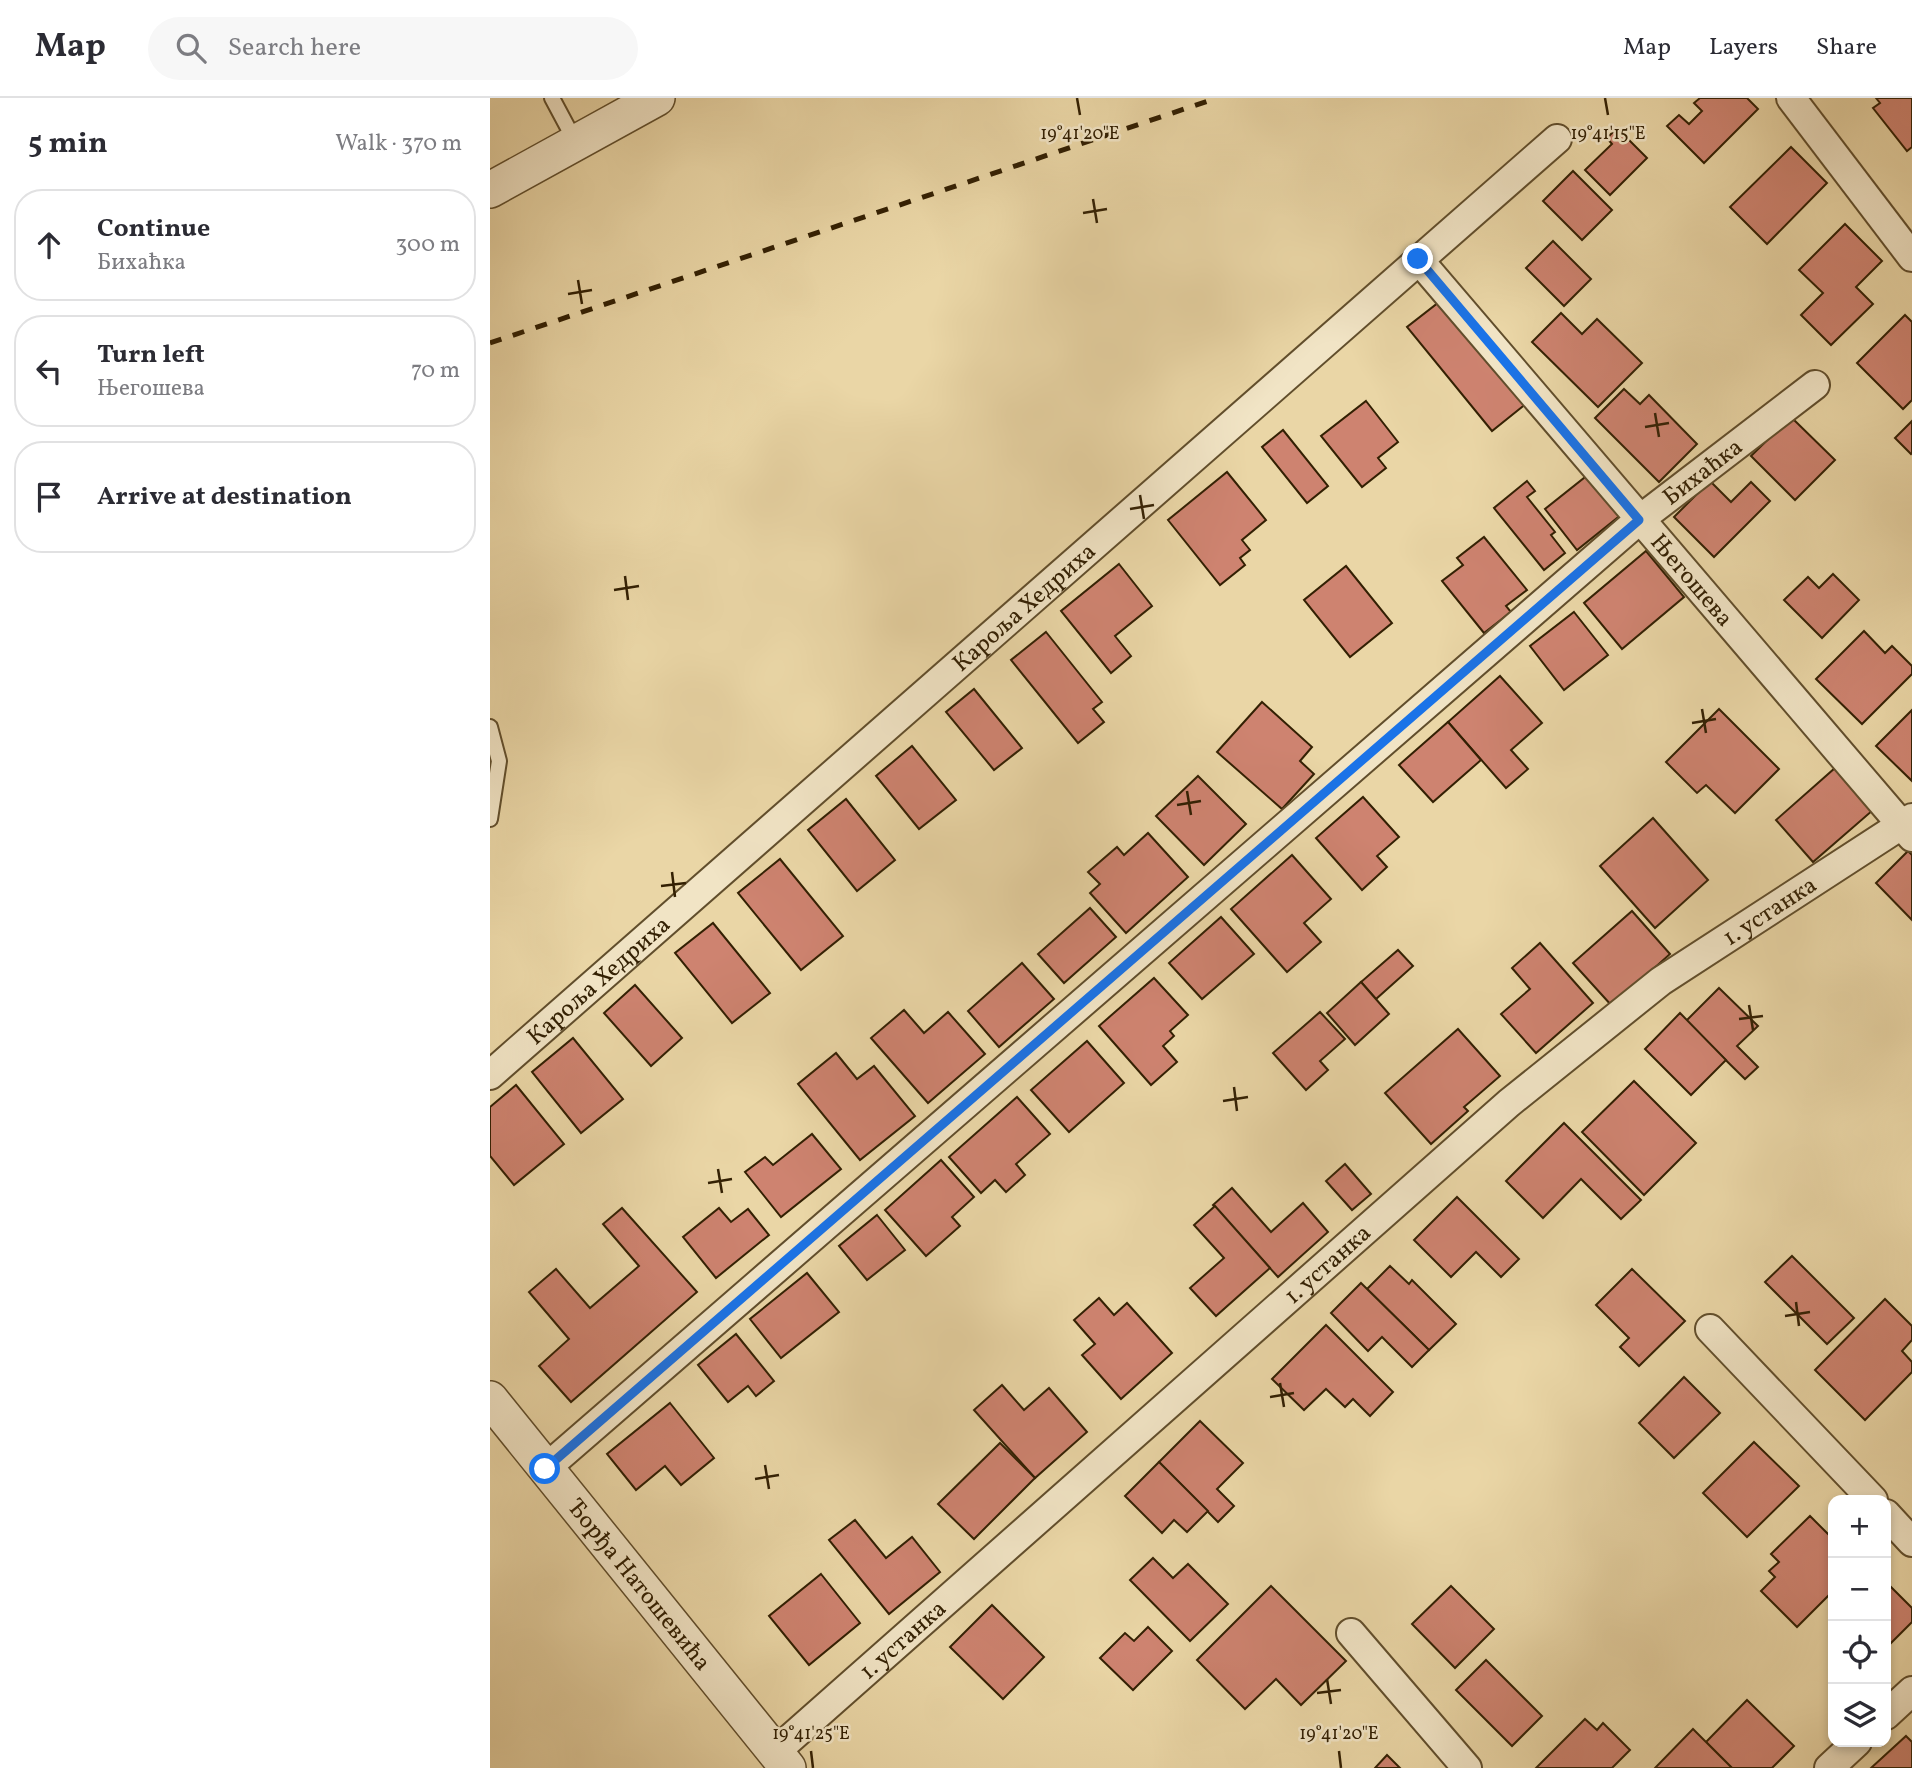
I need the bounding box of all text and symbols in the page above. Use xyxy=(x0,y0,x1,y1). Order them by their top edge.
search box xyxy=(148,17,638,80)
text: Map xyxy=(35,25,106,71)
icon: search xyxy=(172,29,210,67)
text: Search here xyxy=(228,30,361,66)
text: Map xyxy=(1623,31,1671,65)
text: Layers xyxy=(1709,31,1778,65)
text: Share xyxy=(1816,31,1877,65)
text: 19°41'20"E xyxy=(1040,122,1120,147)
text: 19°41'15"E xyxy=(1570,122,1646,147)
text: 5 min xyxy=(28,123,108,165)
text: Walk · 370 m xyxy=(335,128,462,160)
text: Continue xyxy=(97,211,210,247)
icon: ahead xyxy=(30,226,68,264)
text: 300 m xyxy=(396,229,460,261)
route end xyxy=(1402,243,1433,274)
text: Бихаћка xyxy=(97,247,186,279)
text: Turn left xyxy=(97,337,205,373)
icon: left xyxy=(30,352,68,390)
text: 70 m xyxy=(411,355,460,387)
text: Његошева xyxy=(97,373,205,405)
street label: Бихаћка xyxy=(1656,431,1751,515)
icon: arrive xyxy=(30,478,68,516)
text: Arrive at destination xyxy=(97,479,352,515)
street label: Његошева xyxy=(1641,527,1740,635)
street label: Кароља Хедриха xyxy=(946,536,1104,681)
street label: 1. устанка xyxy=(1717,869,1824,955)
street label: Кароља Хедриха xyxy=(520,909,679,1054)
street label: 1. устанка xyxy=(1277,1217,1379,1313)
route start xyxy=(529,1453,560,1484)
street label: Ђорђа Натошевића xyxy=(558,1492,718,1679)
map controls xyxy=(1828,1495,1891,1747)
button: + xyxy=(1828,1495,1891,1558)
button: − xyxy=(1828,1558,1891,1621)
street label: 1. устанка xyxy=(853,1593,955,1689)
button: locate xyxy=(1828,1621,1891,1684)
button: layers xyxy=(1828,1684,1891,1747)
text: 19°41'25"E xyxy=(772,1722,850,1747)
text: 19°41'20"E xyxy=(1299,1722,1379,1747)

